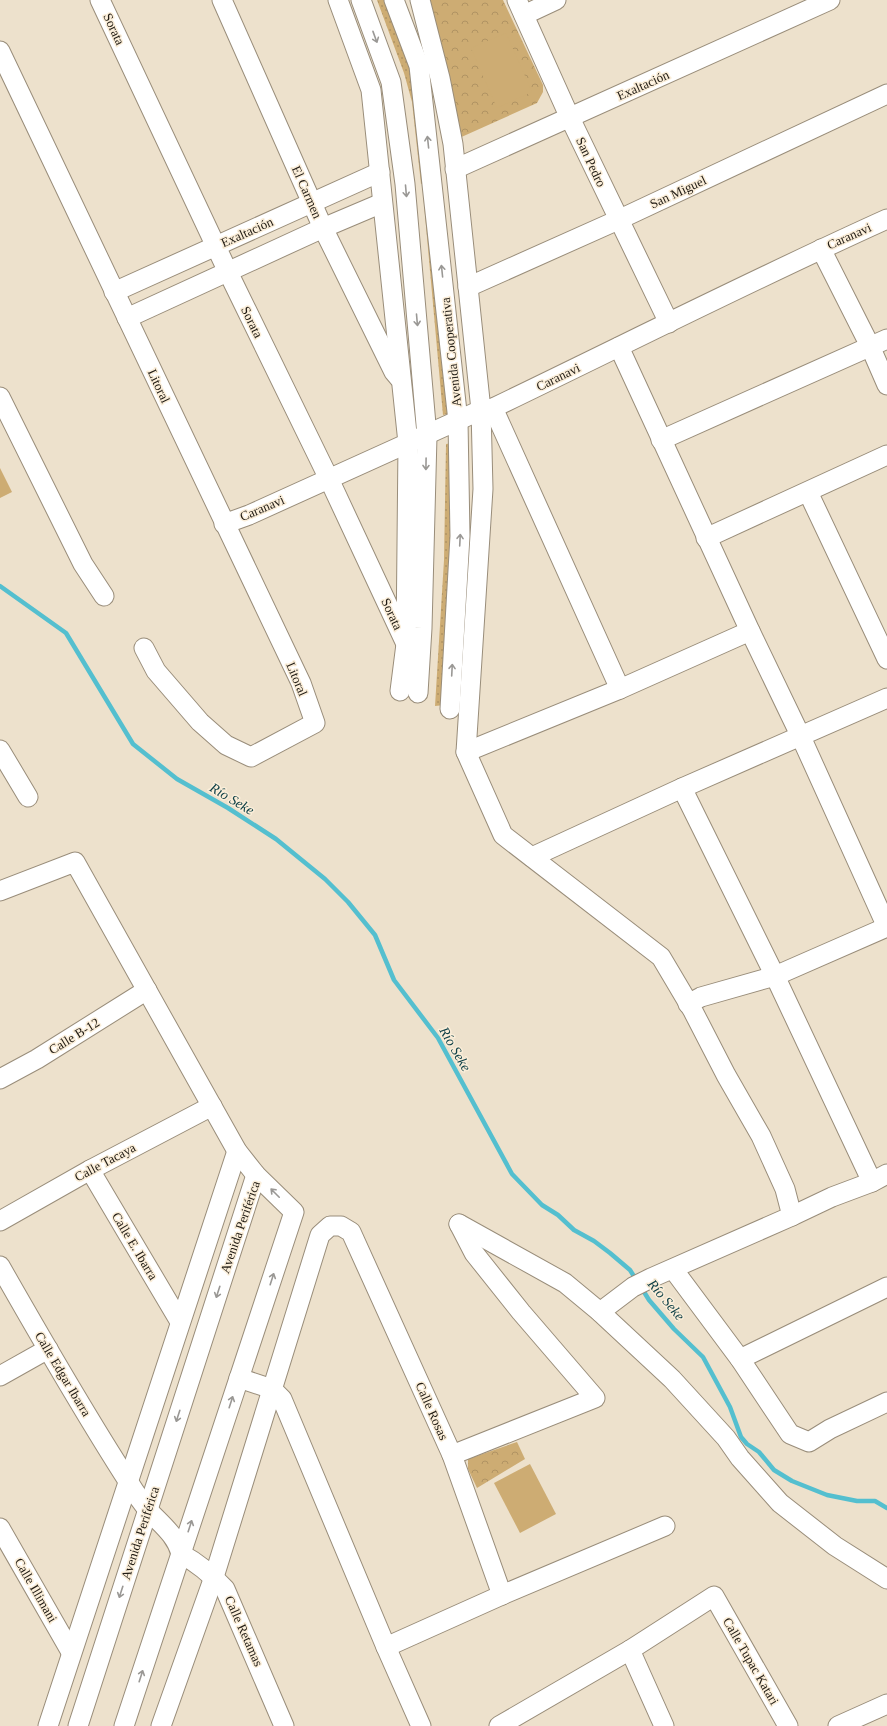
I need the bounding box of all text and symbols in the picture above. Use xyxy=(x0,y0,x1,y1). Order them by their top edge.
street label: Sorata xyxy=(100,11,128,47)
one-way arrow xyxy=(371,30,379,42)
street label: Exaltación xyxy=(615,67,672,103)
street label: San Pedro xyxy=(573,135,609,189)
one-way arrow xyxy=(424,136,432,149)
street label: El Carmen xyxy=(289,163,325,221)
street label: San Miguel xyxy=(647,172,709,212)
one-way arrow xyxy=(402,184,410,197)
street label: Exaltación xyxy=(219,214,276,250)
street label: Caranavi xyxy=(825,219,874,252)
one-way arrow xyxy=(438,265,446,278)
street label: Avenida Cooperativa xyxy=(438,296,464,407)
street label: Sorata xyxy=(238,304,266,340)
one-way arrow xyxy=(413,313,420,326)
street label: Caranavi xyxy=(534,360,583,394)
street label: Litoral xyxy=(145,367,173,406)
one-way arrow xyxy=(422,457,430,470)
street label: Caranavi xyxy=(237,492,287,524)
one-way arrow xyxy=(456,534,464,547)
street label: Sorata xyxy=(378,596,406,632)
street label: Litoral xyxy=(283,660,311,699)
one-way arrow xyxy=(448,664,456,677)
water label: Río Seke xyxy=(206,780,257,818)
street label: Calle B-12 xyxy=(46,1015,102,1057)
water label: Río Seke xyxy=(436,1023,474,1074)
street label: Calle Tacaya xyxy=(72,1140,138,1184)
street label: Avenida Periférica xyxy=(217,1179,263,1275)
one-way arrow xyxy=(270,1188,280,1198)
street label: Calle E. Ibarra xyxy=(109,1209,161,1283)
one-way arrow xyxy=(268,1273,276,1285)
water label: Río Seke xyxy=(644,1276,687,1323)
one-way arrow xyxy=(214,1285,221,1298)
street label: Calle Edgar Ibarra xyxy=(32,1329,94,1419)
street label: Calle Rosas xyxy=(413,1380,451,1442)
one-way arrow xyxy=(228,1396,235,1409)
one-way arrow xyxy=(174,1409,181,1422)
street label: Avenida Periférica xyxy=(118,1484,162,1581)
one-way arrow xyxy=(187,1520,195,1532)
street label: Calle Illimani xyxy=(12,1555,61,1625)
one-way arrow xyxy=(117,1586,124,1599)
street label: Calle Retamas xyxy=(222,1593,266,1669)
street label: Calle Tupac Katari xyxy=(720,1615,782,1708)
one-way arrow xyxy=(138,1669,145,1682)

